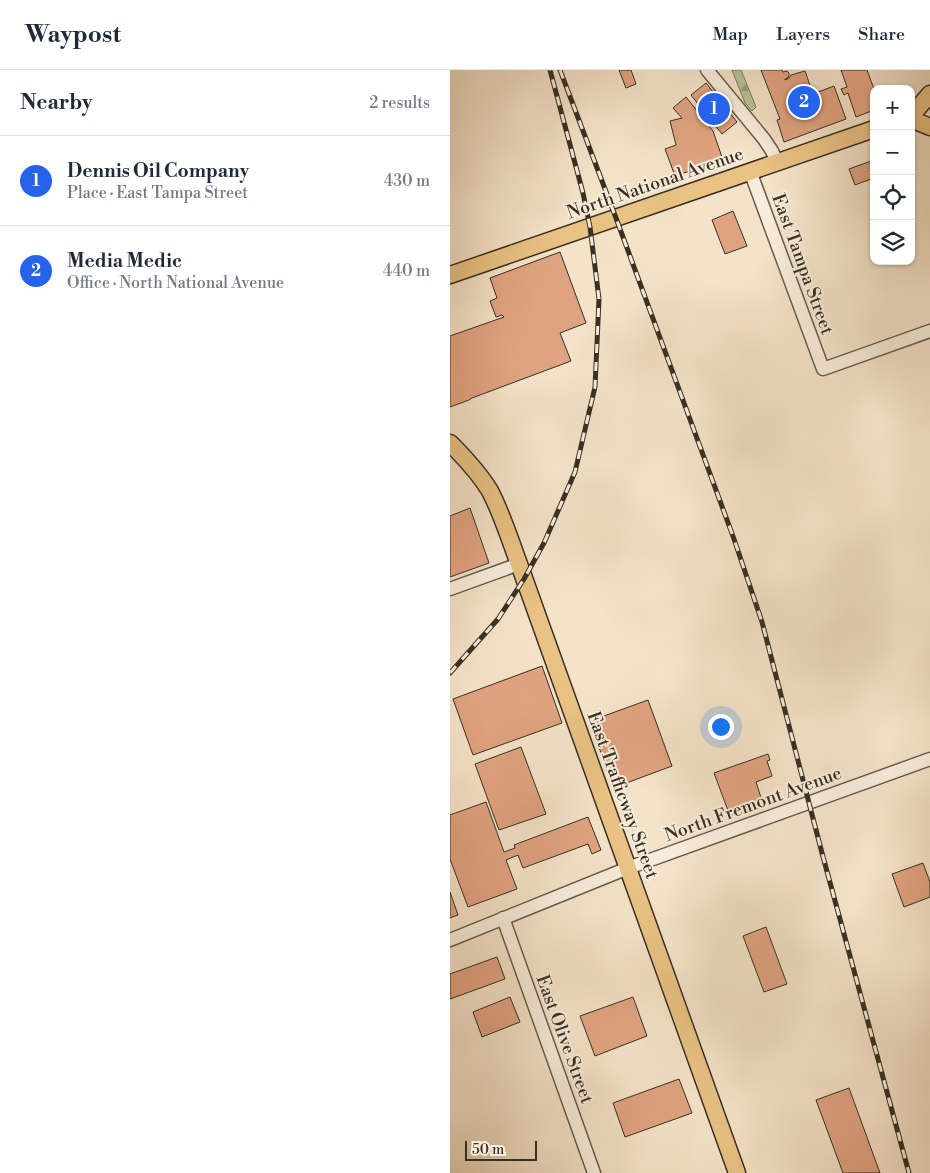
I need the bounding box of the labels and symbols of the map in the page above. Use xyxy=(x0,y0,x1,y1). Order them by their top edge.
pin: 2 xyxy=(788,83,820,121)
pin: 1 xyxy=(698,90,730,128)
street label: North National Avenue xyxy=(564,142,747,225)
street label: East Tampa Street xyxy=(766,191,839,338)
street label: East Trafficway Street xyxy=(582,708,664,883)
your location xyxy=(708,714,734,740)
street label: North Fremont Avenue xyxy=(661,762,845,847)
street label: East Olive Street xyxy=(531,972,599,1107)
scale bar xyxy=(465,1138,538,1161)

